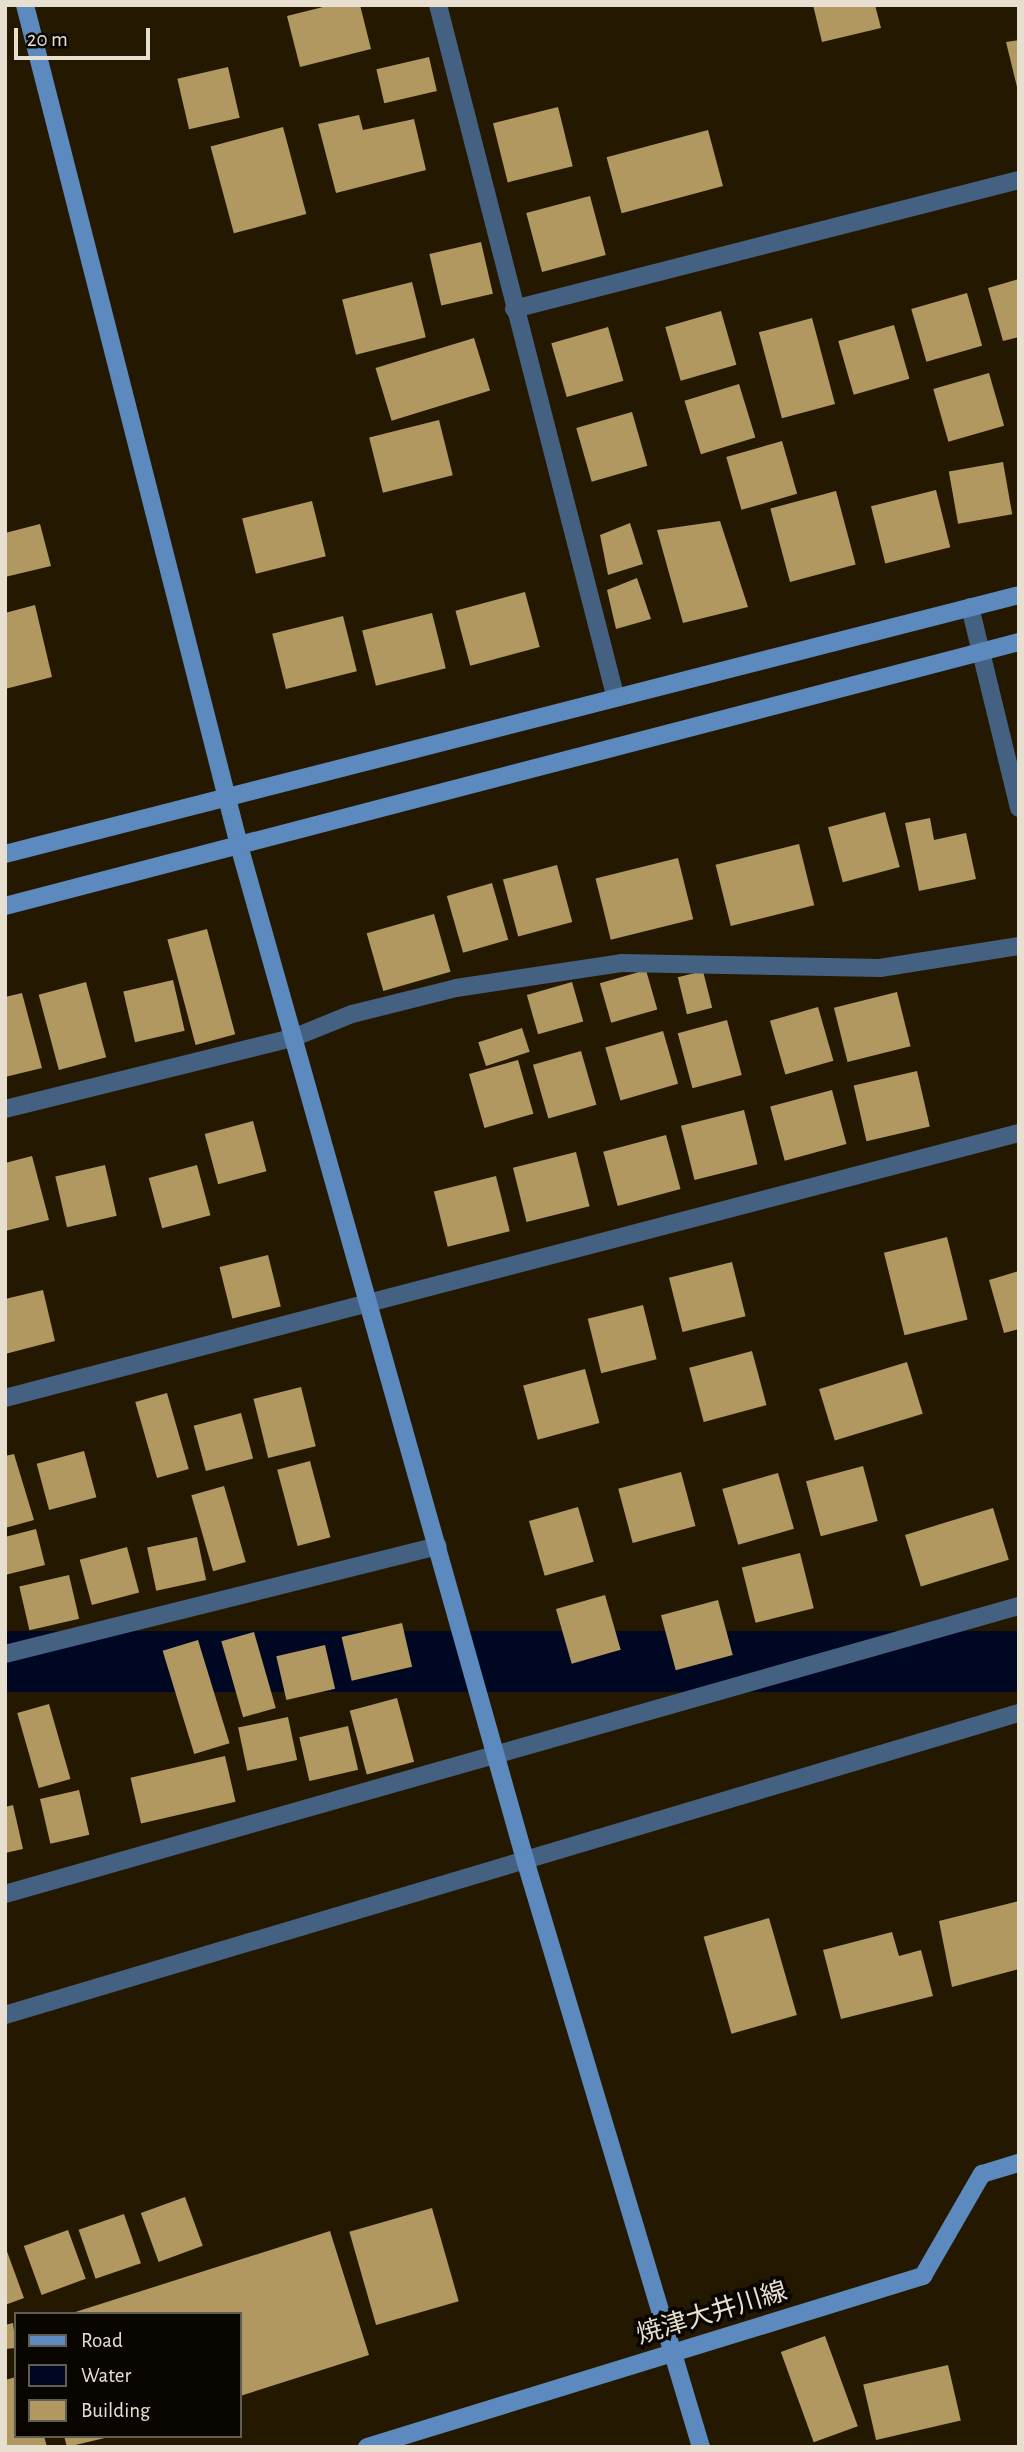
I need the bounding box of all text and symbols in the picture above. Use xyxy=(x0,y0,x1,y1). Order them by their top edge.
scale bar xyxy=(18,14,154,58)
text: 20 m xyxy=(27,29,68,50)
street label: 焼津大井川線 xyxy=(633,2276,791,2352)
legend xyxy=(14,2312,242,2438)
text: Road xyxy=(81,2330,123,2351)
text: Water xyxy=(81,2365,131,2386)
text: Building xyxy=(81,2400,150,2421)

